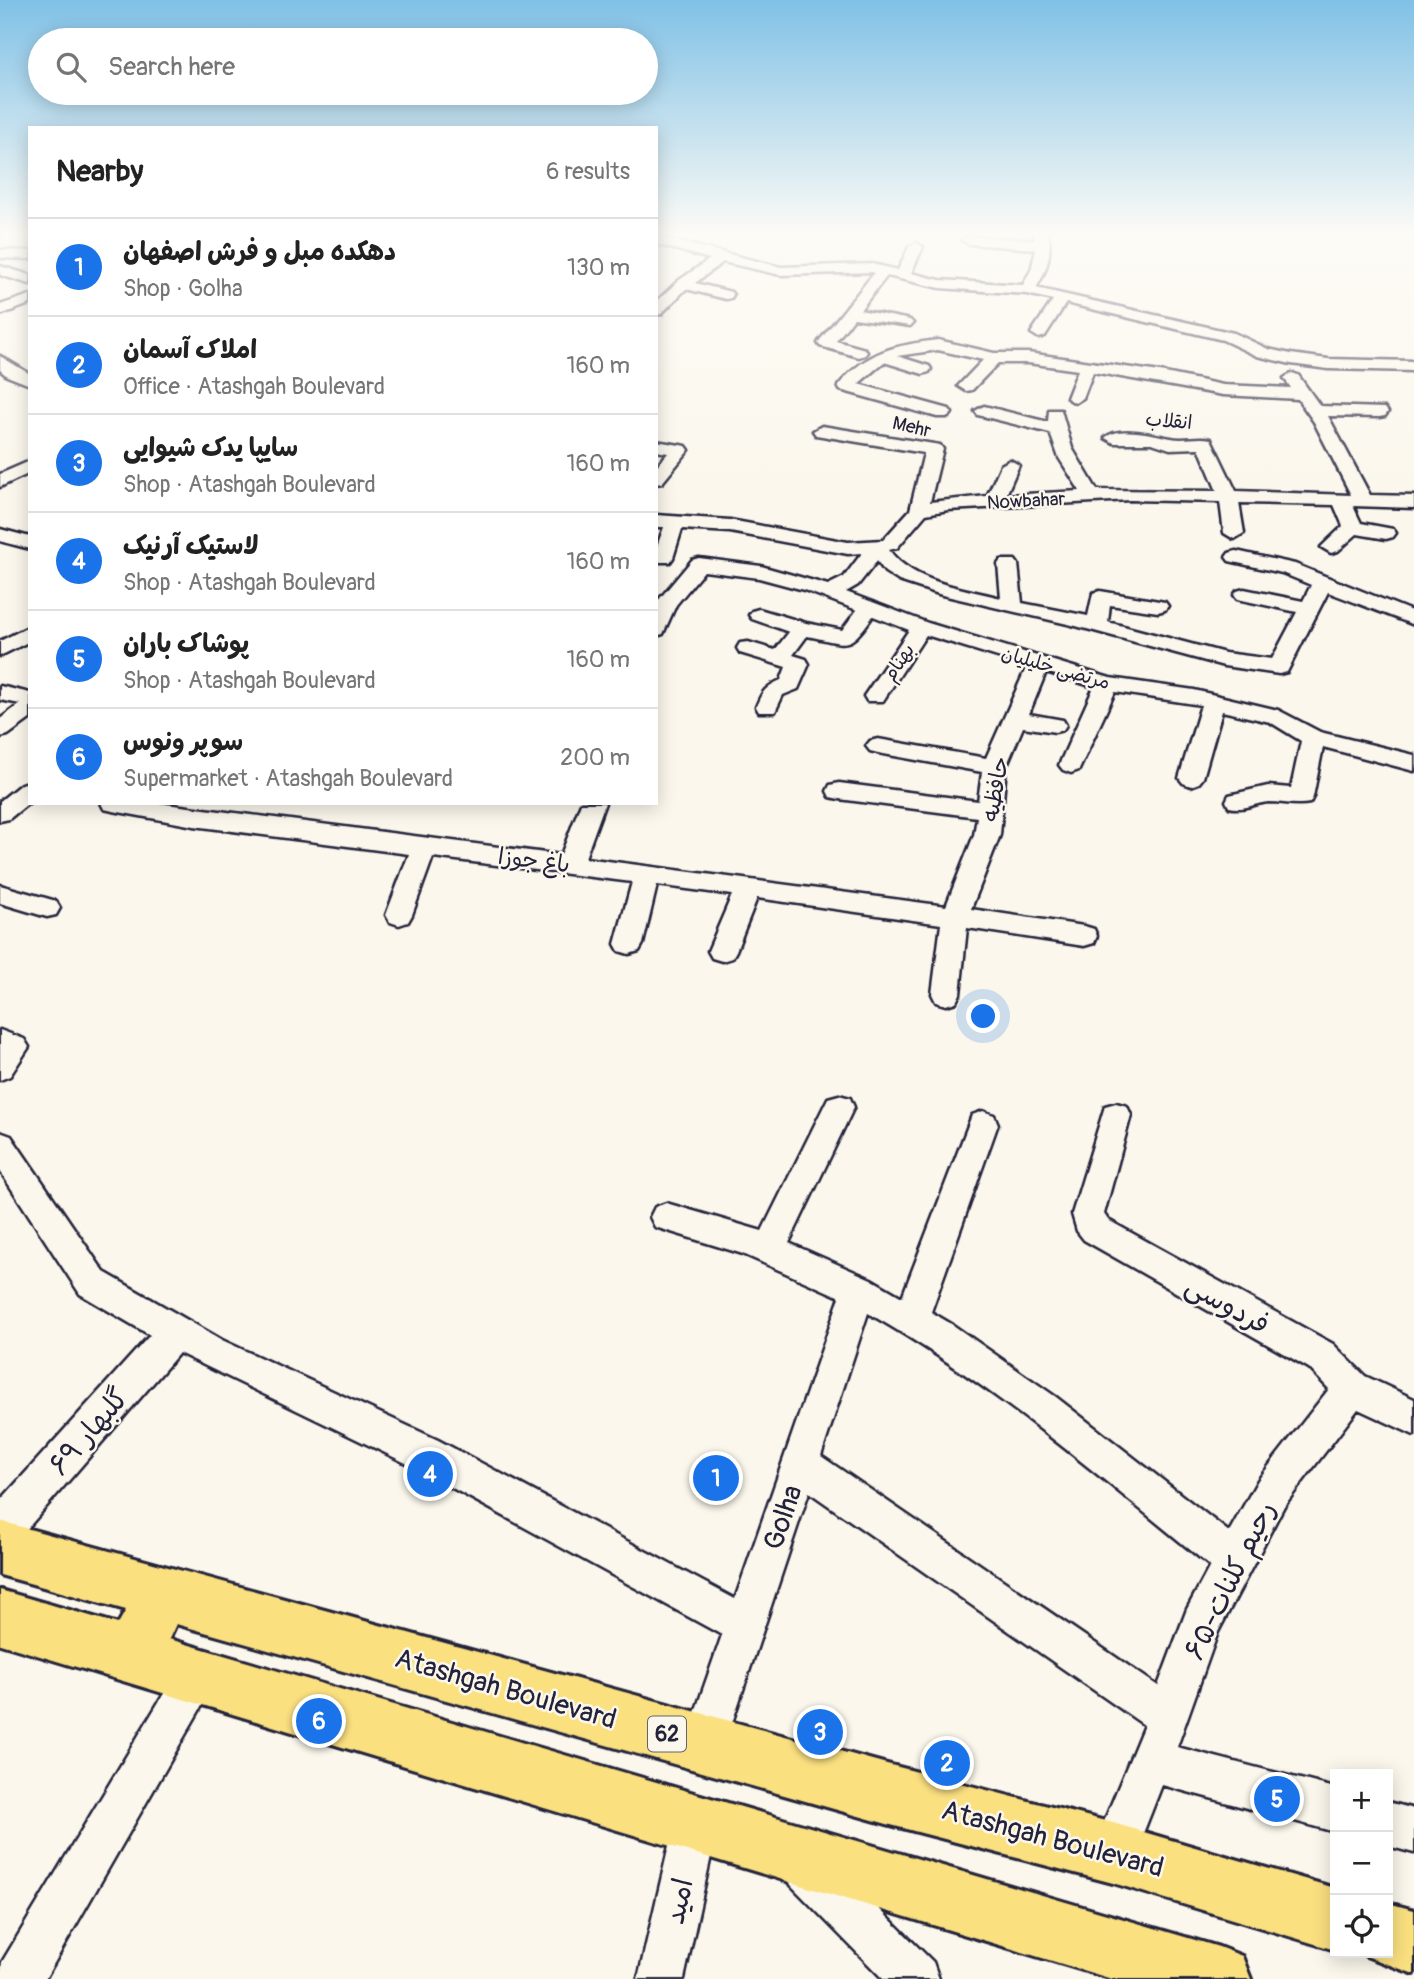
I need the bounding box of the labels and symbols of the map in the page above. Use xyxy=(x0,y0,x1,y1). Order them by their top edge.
street label: انقلاب xyxy=(1144,407,1193,435)
street label: Mehr xyxy=(890,411,934,443)
street label: Nowbahar xyxy=(986,487,1066,515)
street label: بهنام xyxy=(878,639,922,687)
street label: مرتضی خلیلیان xyxy=(999,641,1113,695)
street label: حافظیه xyxy=(976,754,1015,824)
street label: باغ جوزا xyxy=(496,842,572,880)
your location xyxy=(966,999,1000,1033)
street label: فردوسی xyxy=(1179,1268,1275,1343)
street label: ۶۹ گلبهار xyxy=(42,1381,137,1483)
pin: 4 xyxy=(407,1448,453,1500)
pin: 1 xyxy=(693,1452,739,1504)
street label: Golha xyxy=(756,1480,811,1555)
street label: ۶۵-رحیم کلنات xyxy=(1177,1496,1286,1667)
street label: Atashgah Boulevard xyxy=(391,1641,620,1738)
pin: 6 xyxy=(296,1695,342,1747)
pin: 3 xyxy=(797,1706,843,1758)
road number: 62 xyxy=(648,1716,686,1752)
pin: 2 xyxy=(924,1737,970,1789)
pin: 5 xyxy=(1254,1773,1300,1825)
street label: Atashgah Boulevard xyxy=(938,1793,1168,1886)
street label: امید xyxy=(657,1875,702,1928)

